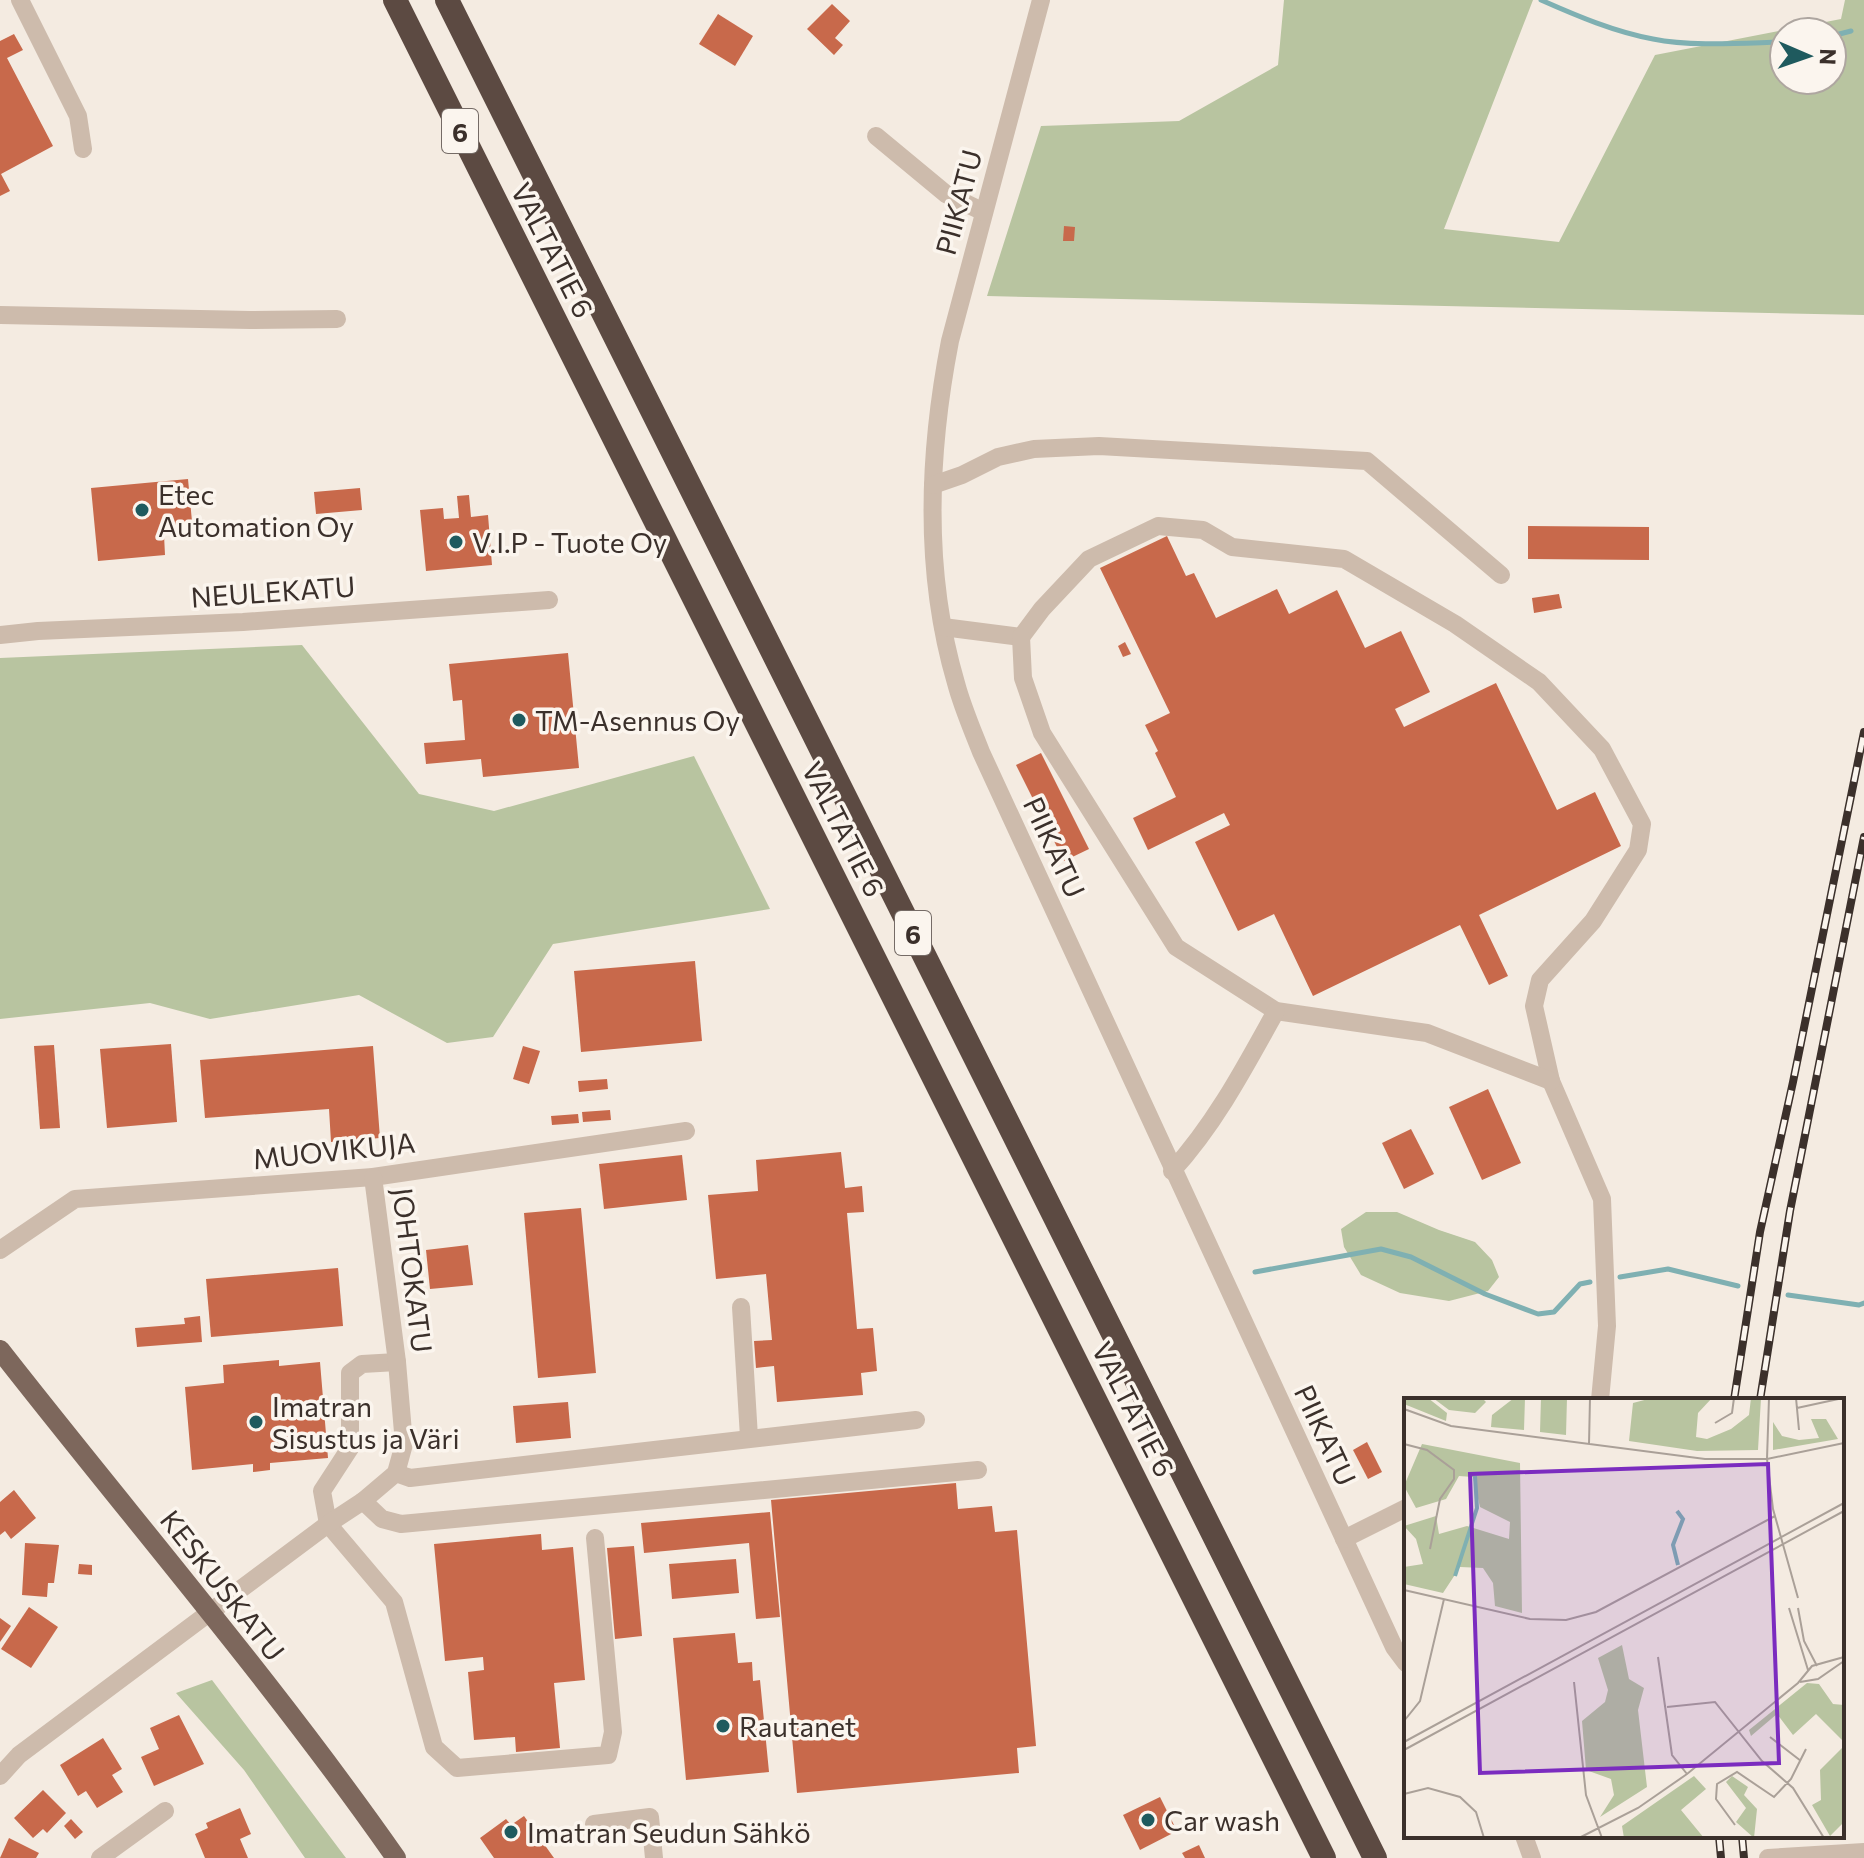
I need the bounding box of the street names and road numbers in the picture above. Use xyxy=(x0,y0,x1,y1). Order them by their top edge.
road number: 6 xyxy=(442,109,478,153)
street label: PIIKATU xyxy=(928,146,988,258)
street label: VALTATIE 6 xyxy=(504,177,602,323)
street label: NEULEKATU xyxy=(190,568,356,614)
street label: VALTATIE 6 xyxy=(795,756,893,902)
street label: PIIKATU xyxy=(1017,791,1093,903)
road number: 6 xyxy=(895,911,931,955)
street label: MUOVIKUJA xyxy=(251,1125,417,1175)
street label: JOHTOKATU xyxy=(386,1186,440,1354)
street label: VALTATIE 6 xyxy=(1085,1336,1183,1482)
street label: PIIKATU xyxy=(1288,1379,1364,1491)
street label: KESKUSKATU xyxy=(154,1503,292,1667)

